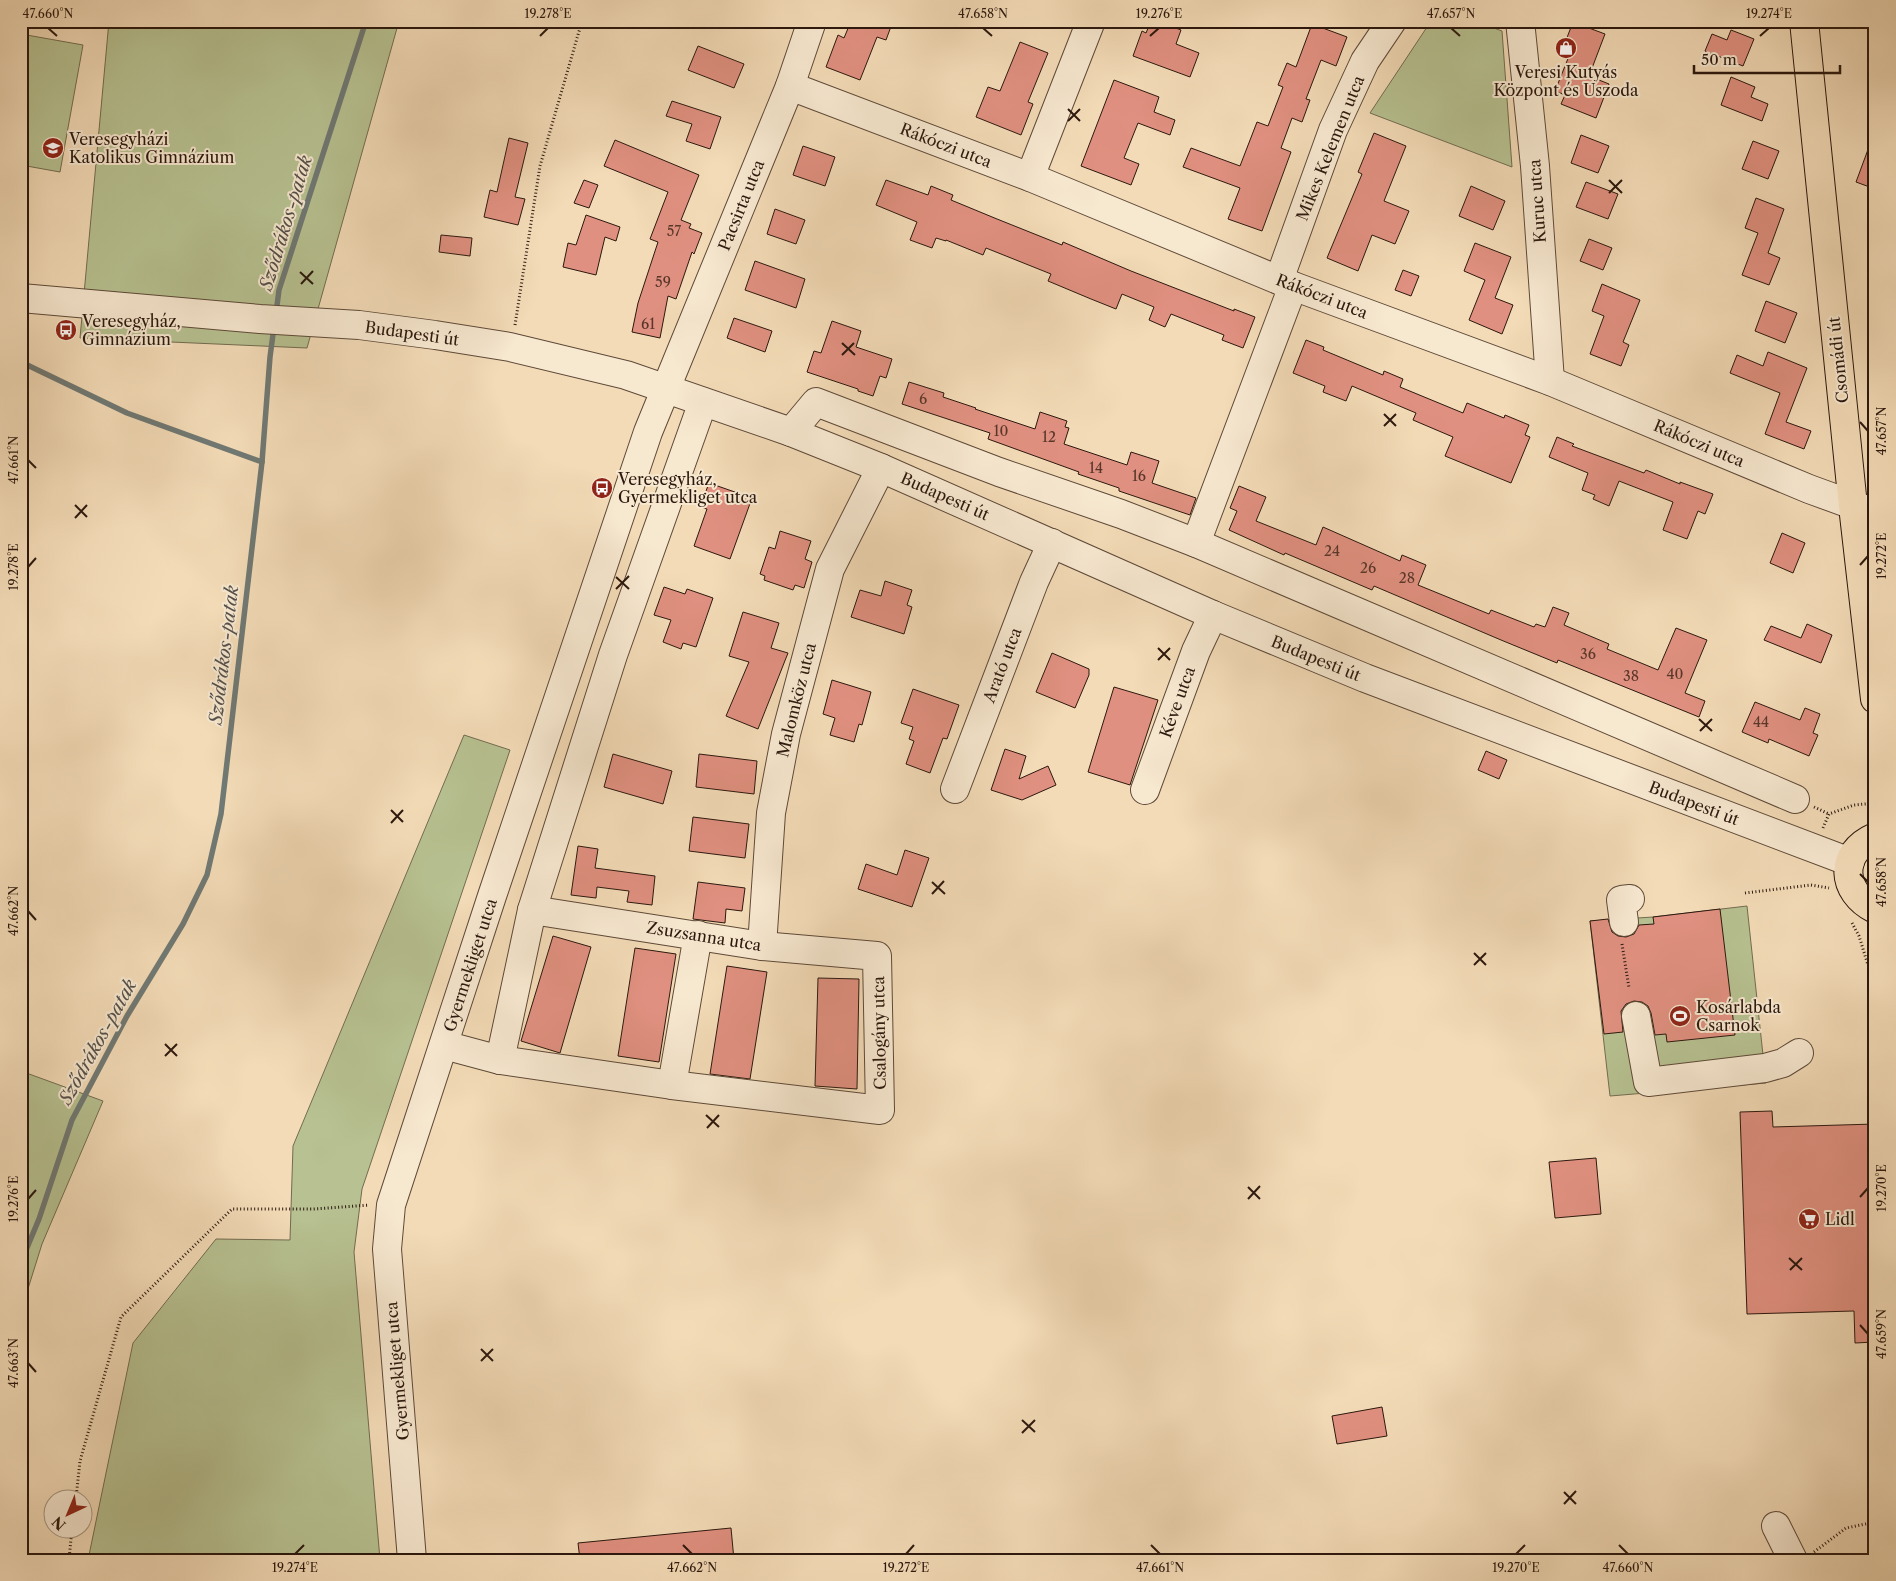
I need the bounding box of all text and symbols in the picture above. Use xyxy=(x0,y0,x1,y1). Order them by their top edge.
text: 47.660°N xyxy=(23,6,74,21)
text: 19.278°E xyxy=(525,6,571,21)
text: 47.658°N xyxy=(958,6,1008,21)
text: 19.276°E xyxy=(1136,6,1182,21)
text: 47.657°N xyxy=(1427,6,1475,21)
text: 19.274°E xyxy=(1746,6,1792,21)
shop icon: Veresi Kutyás Központ és Uszoda xyxy=(1554,36,1578,60)
scale bar xyxy=(1694,42,1840,74)
text: 50 m xyxy=(1701,50,1737,69)
place label: Veresi Kutyás Központ és Uszoda xyxy=(1494,62,1639,100)
street label: Mikes Kelemen utca xyxy=(1292,72,1369,224)
street label: Rákóczi utca xyxy=(897,118,995,172)
place label: Veresegyházi Katolikus Gimnázium xyxy=(68,129,234,167)
school or university icon: Veresegyházi Katolikus Gimnázium xyxy=(41,136,65,160)
water label: Sződrákos-patak xyxy=(255,152,317,294)
street label: Pacsirta utca xyxy=(714,156,769,253)
street label: Kuruc utca xyxy=(1524,158,1550,244)
house number: 57 xyxy=(667,222,681,240)
street label: Rákóczi utca xyxy=(1273,269,1371,323)
house number: 59 xyxy=(655,273,671,291)
place label: Veresegyház, Gimnázium xyxy=(81,311,181,349)
house number: 61 xyxy=(641,315,655,333)
street label: Budapesti út xyxy=(364,316,461,350)
street label: Csomádi út xyxy=(1823,316,1852,404)
bus stop icon: Veresegyház, Gimnázium xyxy=(54,318,78,342)
house number: 6 xyxy=(919,390,927,408)
text: 47.657°N xyxy=(1874,407,1889,455)
street label: Rákóczi utca xyxy=(1651,415,1748,471)
house number: 10 xyxy=(994,422,1008,440)
house number: 12 xyxy=(1042,428,1056,446)
text: 47.661°N xyxy=(6,436,21,484)
house number: 14 xyxy=(1089,459,1103,477)
house number: 16 xyxy=(1132,467,1146,485)
street label: Budapesti út xyxy=(898,468,993,525)
place label: Veresegyház, Gyermekliget utca xyxy=(617,469,758,507)
bus stop icon: Veresegyház, Gyermekliget utca xyxy=(590,476,614,500)
text: 19.272°E xyxy=(1874,533,1889,579)
house number: 24 xyxy=(1324,542,1340,560)
text: 19.278°E xyxy=(6,544,21,590)
house number: 26 xyxy=(1360,559,1376,577)
house number: 28 xyxy=(1399,569,1415,587)
water label: Sződrákos-patak xyxy=(204,584,244,727)
street label: Arató utca xyxy=(978,624,1026,706)
street label: Budapesti út xyxy=(1268,631,1364,685)
street label: Malomköz utca xyxy=(772,640,820,759)
house number: 36 xyxy=(1580,645,1596,663)
street label: Kéve utca xyxy=(1155,663,1199,740)
house number: 40 xyxy=(1667,665,1684,683)
house number: 38 xyxy=(1623,667,1639,685)
house number: 44 xyxy=(1753,713,1769,731)
street label: Budapesti út xyxy=(1646,777,1742,829)
text: 47.658°N xyxy=(1874,857,1889,907)
text: 47.662°N xyxy=(6,886,21,936)
street label: Gyermekliget utca xyxy=(439,895,501,1034)
street label: Zsuzsanna utca xyxy=(645,917,763,955)
water label: Sződrákos-patak xyxy=(54,975,142,1109)
street label: Csalogány utca xyxy=(868,975,890,1090)
place label: Kosárlabda Csarnok xyxy=(1696,997,1781,1035)
sports icon: Kosárlabda Csarnok xyxy=(1668,1004,1692,1028)
text: 19.270°E xyxy=(1874,1164,1889,1212)
text: 19.276°E xyxy=(6,1176,21,1222)
supermarket icon: Lidl xyxy=(1797,1207,1821,1231)
place label: Lidl xyxy=(1825,1209,1855,1229)
street label: Gyermekliget utca xyxy=(381,1300,413,1441)
text: 47.659°N xyxy=(1874,1309,1889,1359)
text: 47.663°N xyxy=(6,1338,21,1388)
north arrow xyxy=(42,1488,92,1538)
text: N xyxy=(48,1513,70,1534)
text: 19.274°E xyxy=(272,1560,318,1575)
text: 47.662°N xyxy=(667,1560,717,1575)
text: 19.272°E xyxy=(883,1560,929,1575)
text: 47.661°N xyxy=(1136,1560,1184,1575)
text: 19.270°E xyxy=(1492,1560,1540,1575)
text: 47.660°N xyxy=(1603,1560,1654,1575)

